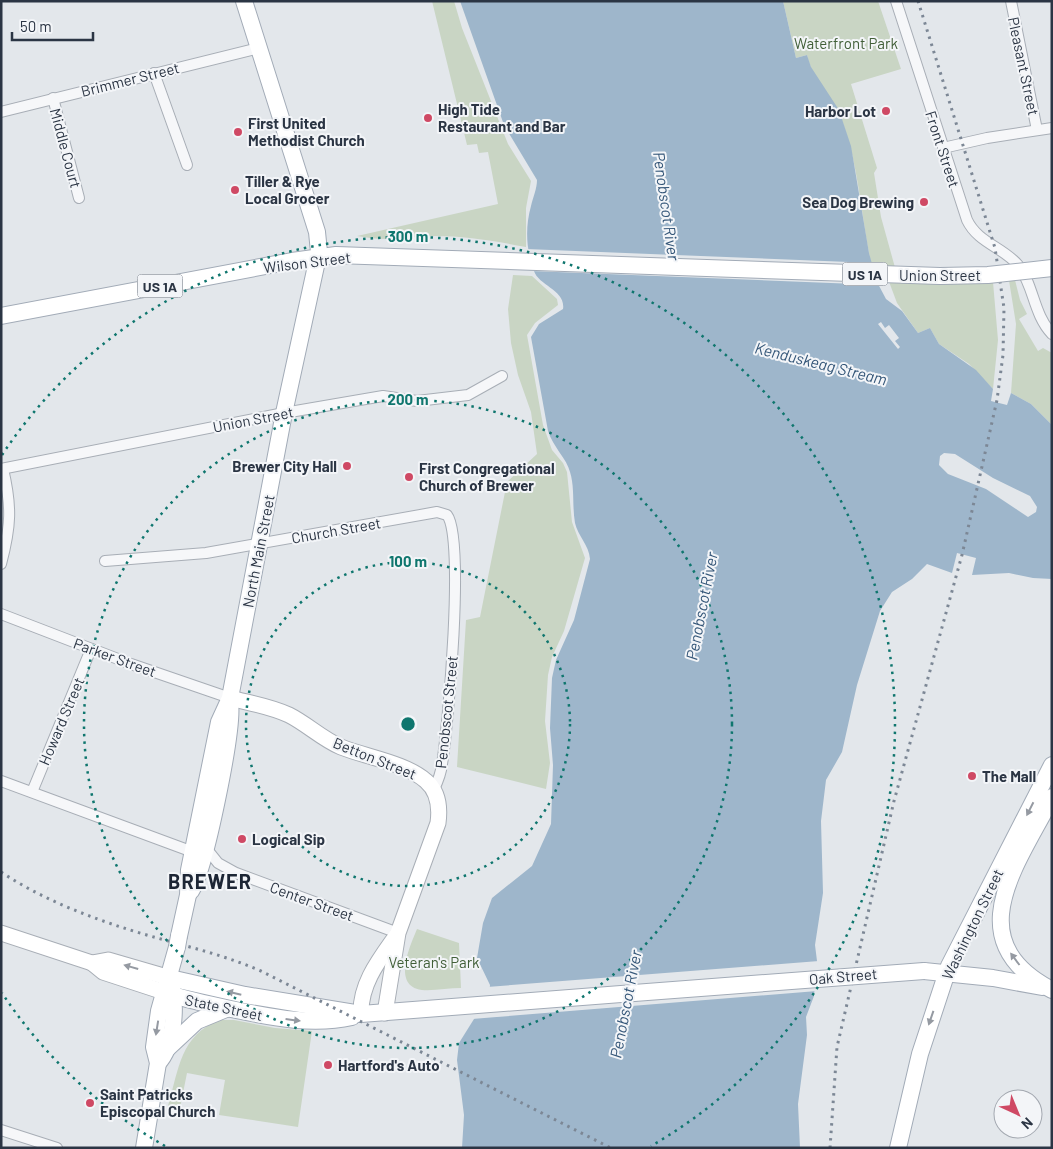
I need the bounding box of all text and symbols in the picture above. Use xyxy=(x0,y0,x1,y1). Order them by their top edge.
scale bar xyxy=(12,10,94,42)
street label: Pleasant Street xyxy=(1005,15,1043,117)
text: 50 m xyxy=(20,17,52,35)
park label: Waterfront Park xyxy=(794,34,898,52)
street label: Brimmer Street xyxy=(79,58,181,100)
place label: High Tide Restaurant and Bar xyxy=(438,100,566,135)
place label: Harbor Lot xyxy=(805,102,876,120)
marker: Harbor Lot xyxy=(880,105,892,117)
street label: Middle Court xyxy=(47,106,85,190)
street label: Front Street xyxy=(922,108,964,190)
marker: High Tide Restaurant and Bar xyxy=(422,112,434,124)
place label: First United Methodist Church xyxy=(248,114,365,149)
marker: First United Methodist Church xyxy=(232,126,244,138)
water label: Penobscot River xyxy=(650,150,684,263)
place label: Tiller & Rye Local Grocer xyxy=(245,172,330,207)
marker: Tiller & Rye Local Grocer xyxy=(229,184,241,196)
place label: Sea Dog Brewing xyxy=(802,193,914,211)
marker: Sea Dog Brewing xyxy=(918,196,930,208)
text: 300 m xyxy=(388,227,428,245)
street label: Wilson Street xyxy=(262,248,352,276)
road number: US 1A xyxy=(842,262,888,286)
street label: Union Street xyxy=(899,266,981,284)
road number: US 1A xyxy=(138,274,182,298)
water label: Kenduskeag Stream xyxy=(753,337,889,389)
text: 200 m xyxy=(387,390,429,408)
street label: Union Street xyxy=(211,402,295,436)
place label: Brewer City Hall xyxy=(232,457,337,475)
place label: First Congregational Church of Brewer xyxy=(419,459,555,494)
marker: Brewer City Hall xyxy=(341,460,353,472)
marker: First Congregational Church of Brewer xyxy=(403,471,415,483)
street label: North Main Street xyxy=(238,493,278,609)
street label: Church Street xyxy=(290,513,382,547)
water label: Penobscot River xyxy=(681,549,721,662)
text: 100 m xyxy=(389,552,427,570)
street label: Parker Street xyxy=(71,634,159,680)
street label: Penobscot Street xyxy=(431,655,461,769)
street label: Howard Street xyxy=(34,674,88,768)
centre of rings xyxy=(399,715,417,733)
street label: Betton Street xyxy=(331,733,419,783)
place label: The Mall xyxy=(982,767,1036,785)
marker: The Mall xyxy=(966,770,978,782)
one-way arrow xyxy=(1026,802,1034,816)
place label: Logical Sip xyxy=(252,830,325,848)
marker: Logical Sip xyxy=(236,833,248,845)
street label: Washington Street xyxy=(937,866,1007,982)
district label: BREWER xyxy=(168,869,252,893)
street label: Center Street xyxy=(268,878,356,924)
water label: Penobscot River xyxy=(605,947,645,1060)
one-way arrow xyxy=(1010,952,1020,966)
park label: Veteran's Park xyxy=(388,953,480,971)
one-way arrow xyxy=(123,963,138,971)
street label: Oak Street xyxy=(808,964,878,988)
one-way arrow xyxy=(225,988,241,996)
street label: State Street xyxy=(183,990,265,1024)
one-way arrow xyxy=(927,1011,935,1026)
one-way arrow xyxy=(285,1016,301,1024)
one-way arrow xyxy=(152,1020,160,1036)
place label: Hartford's Auto xyxy=(338,1056,440,1074)
marker: Hartford's Auto xyxy=(322,1059,334,1071)
place label: Saint Patricks Episcopal Church xyxy=(100,1085,215,1120)
north arrow xyxy=(993,1089,1043,1139)
marker: Saint Patricks Episcopal Church xyxy=(84,1097,96,1109)
text: N xyxy=(1018,1114,1037,1133)

